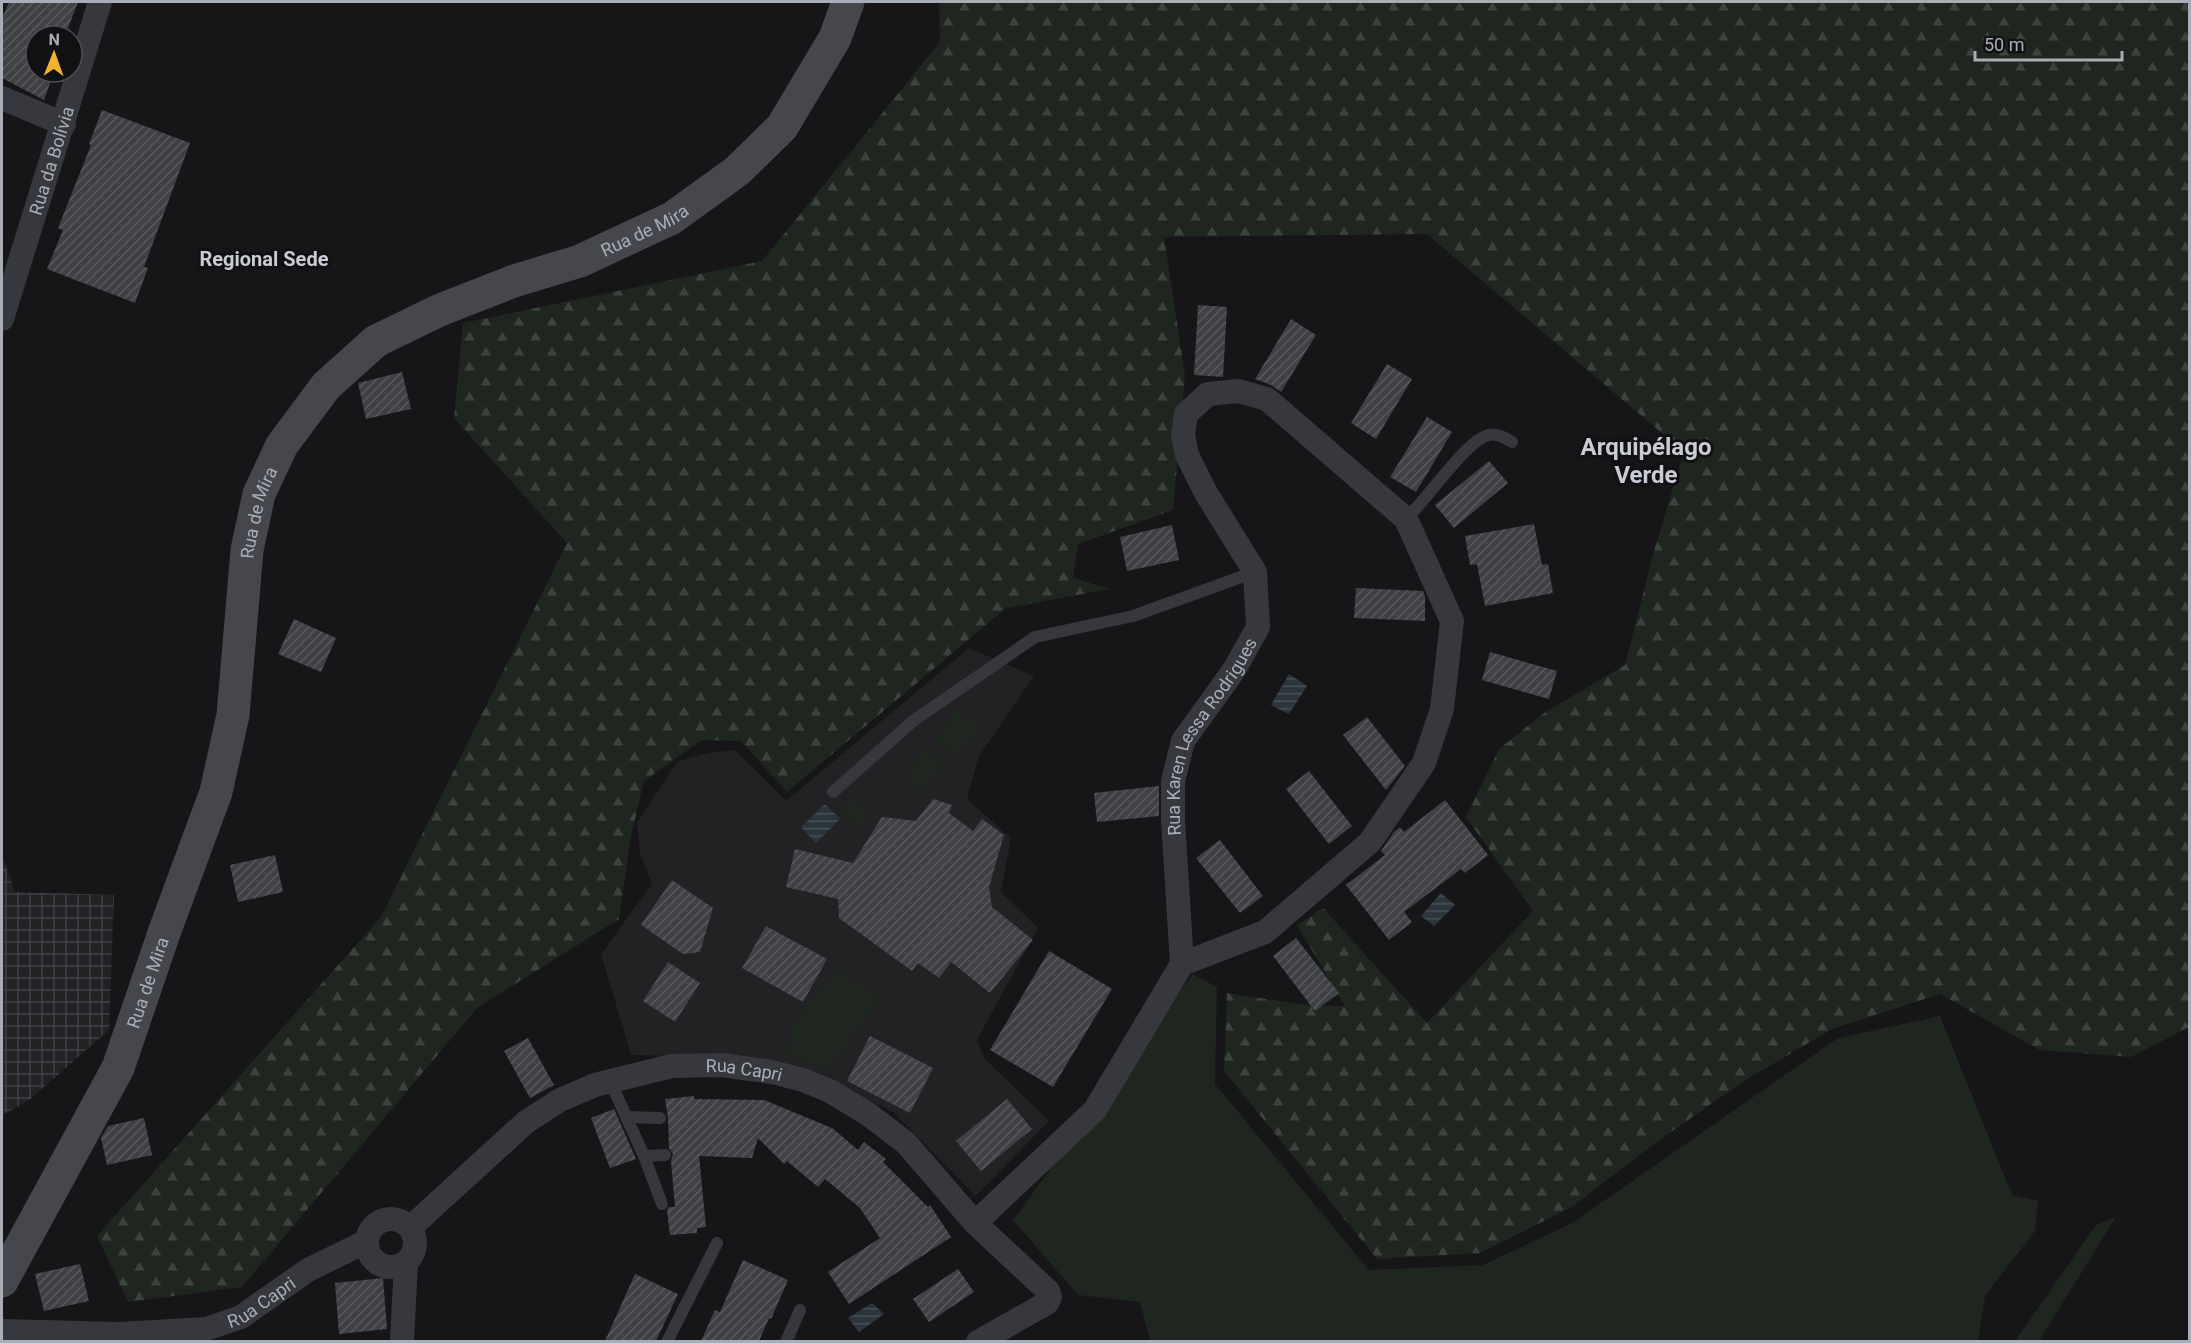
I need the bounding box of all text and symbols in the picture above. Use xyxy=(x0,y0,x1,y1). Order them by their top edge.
north arrow xyxy=(24,24,84,84)
scale bar xyxy=(1975,24,2122,62)
text: N xyxy=(48,30,60,49)
text: 50 m xyxy=(1984,34,2024,55)
street label: Rua da Bolívia xyxy=(24,103,78,217)
street label: Rua de Mira xyxy=(597,199,692,260)
district label: Regional Sede xyxy=(200,247,329,271)
district label: Arquipélago Verde xyxy=(1581,433,1711,489)
street label: Rua de Mira xyxy=(236,463,281,559)
street label: Rua Karen Lessa Rodrigues xyxy=(1163,634,1261,836)
street label: Rua de Mira xyxy=(122,934,172,1031)
street label: Rua Capri xyxy=(705,1054,785,1085)
street label: Rua Capri xyxy=(224,1272,299,1331)

